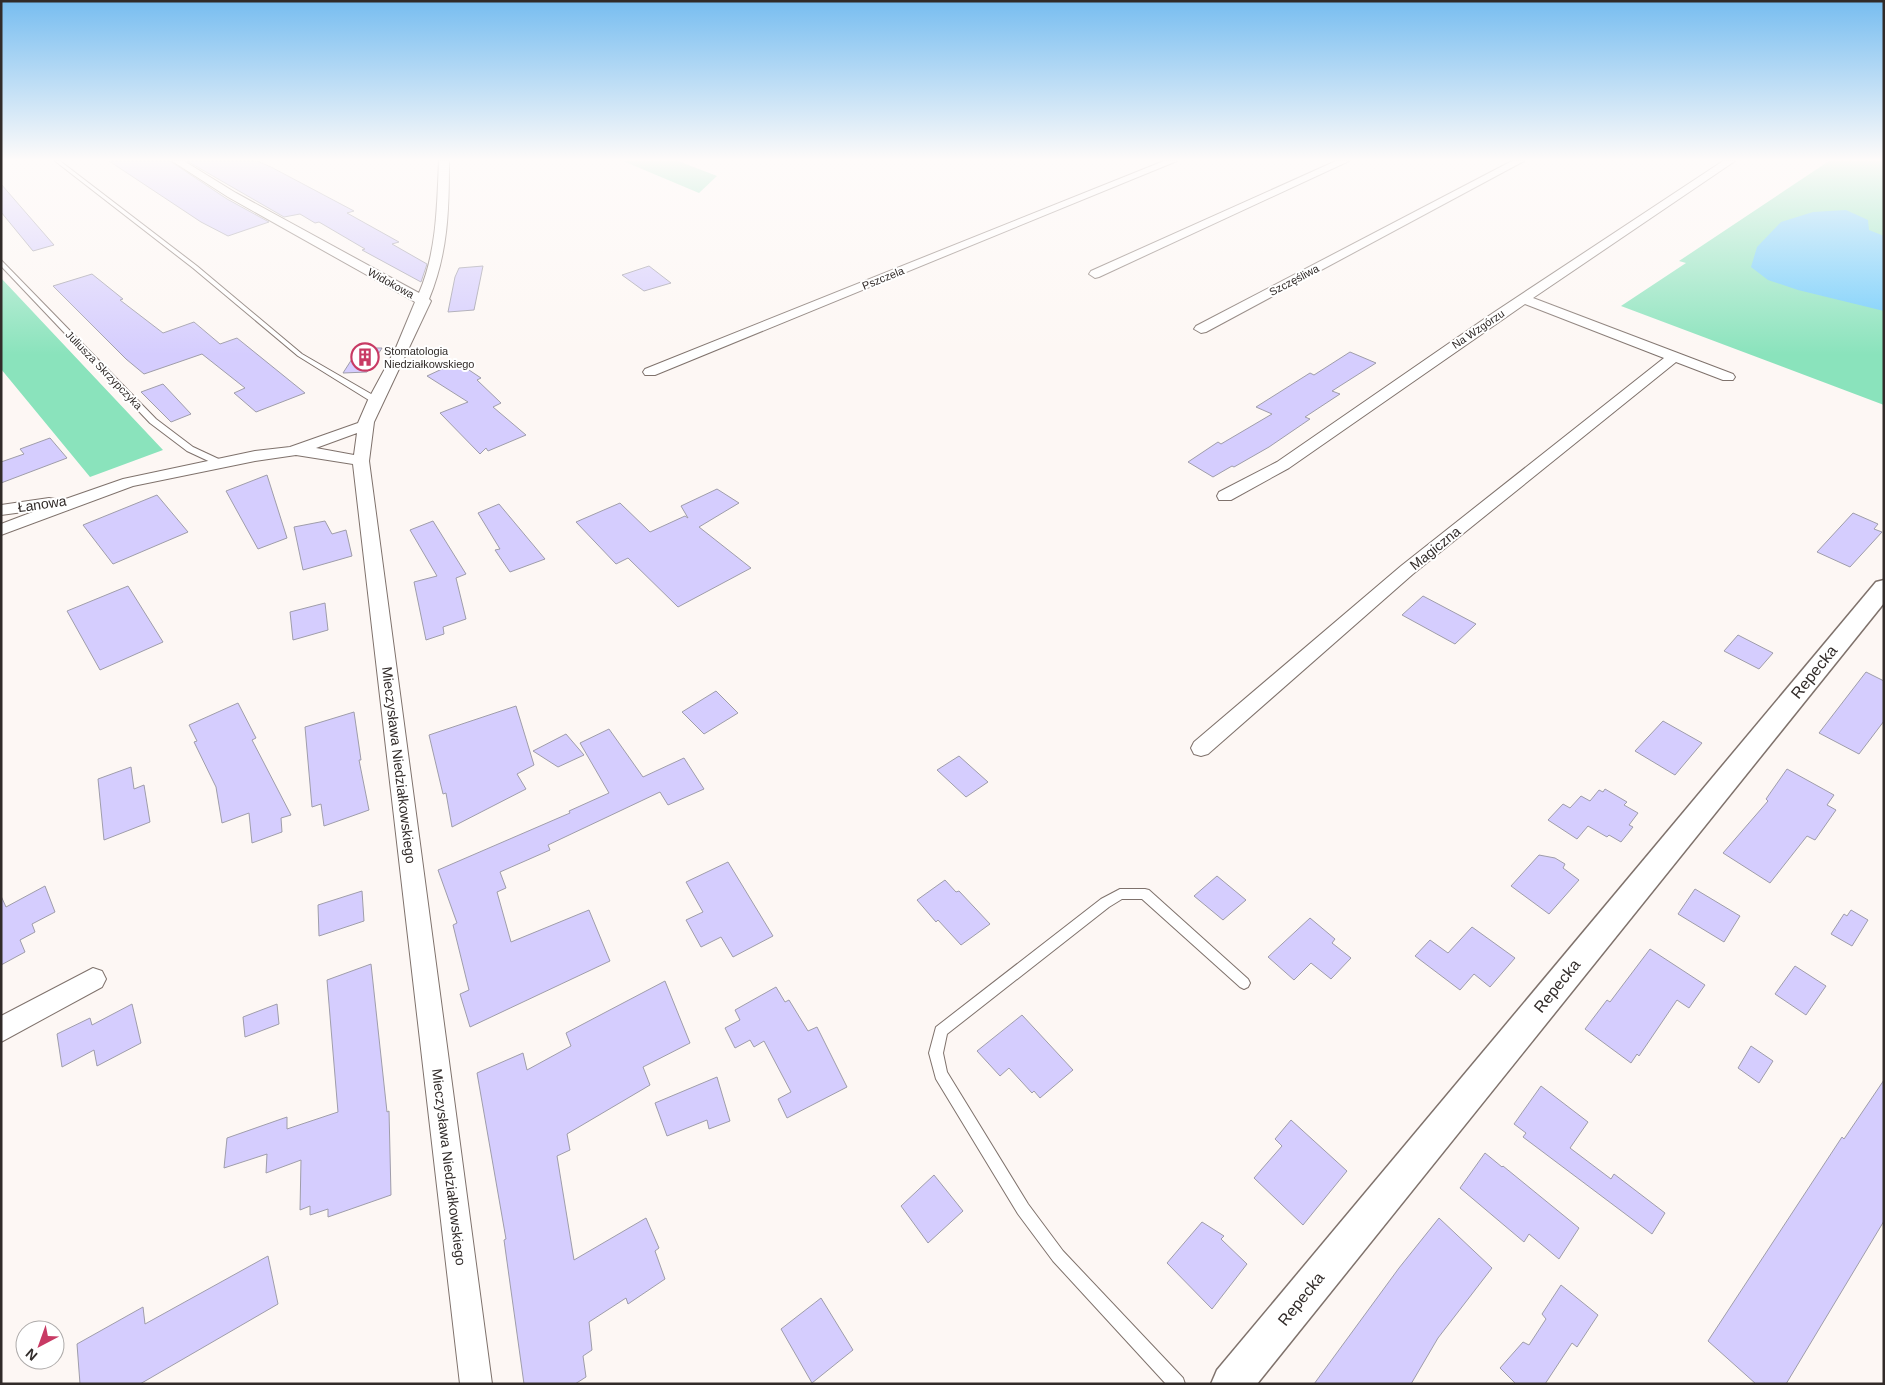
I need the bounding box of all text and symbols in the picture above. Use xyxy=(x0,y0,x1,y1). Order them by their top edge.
street label: Szczęśliwa xyxy=(1267,262,1322,298)
street label: Pszczela xyxy=(860,264,906,292)
street label: Widokowa xyxy=(366,265,417,301)
street label: Na Wzgórzu xyxy=(1450,307,1506,351)
street label: Juliusza Skrzypczyka xyxy=(63,328,145,412)
building icon: Stomatologia Niedziałkowskiego xyxy=(350,342,380,372)
place label: Stomatologia Niedziałkowskiego xyxy=(384,345,475,370)
street label: Łanowa xyxy=(17,493,68,515)
street label: Magiczna xyxy=(1407,523,1463,573)
street label: Repecka xyxy=(1788,642,1841,702)
street label: Mieczysława Niedziałkowskiego xyxy=(379,666,419,865)
street label: Repecka xyxy=(1531,956,1584,1016)
street label: Mieczysława Niedziałkowskiego xyxy=(429,1068,469,1267)
street label: Repecka xyxy=(1275,1269,1328,1329)
north arrow xyxy=(15,1320,65,1370)
text: N xyxy=(22,1345,41,1364)

